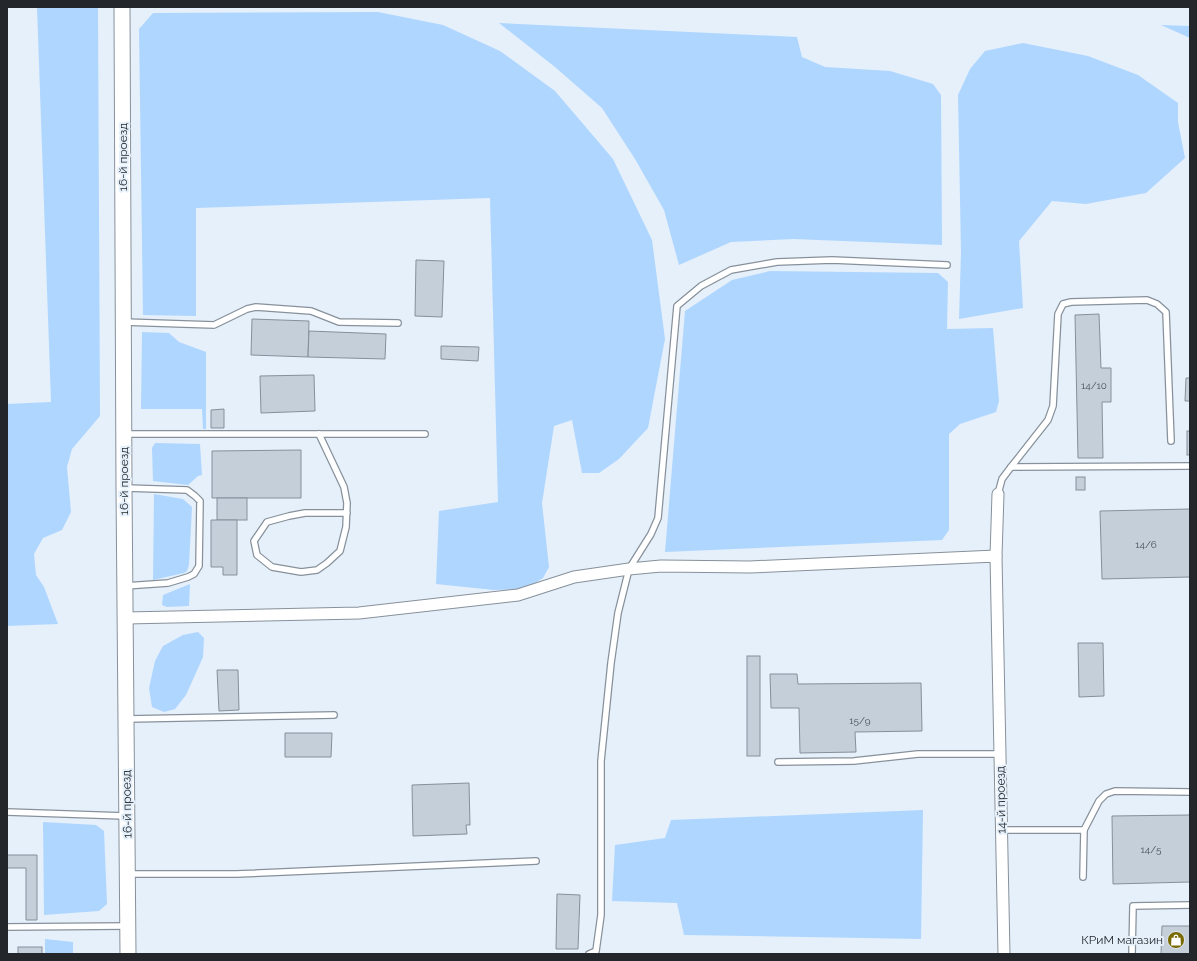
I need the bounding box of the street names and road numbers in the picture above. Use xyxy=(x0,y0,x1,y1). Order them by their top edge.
street label: 16-й проезд xyxy=(116,123,130,191)
street label: 16-й проезд xyxy=(117,447,131,515)
street label: 14-й проезд xyxy=(993,766,1009,834)
street label: 16-й проезд xyxy=(119,770,135,838)

